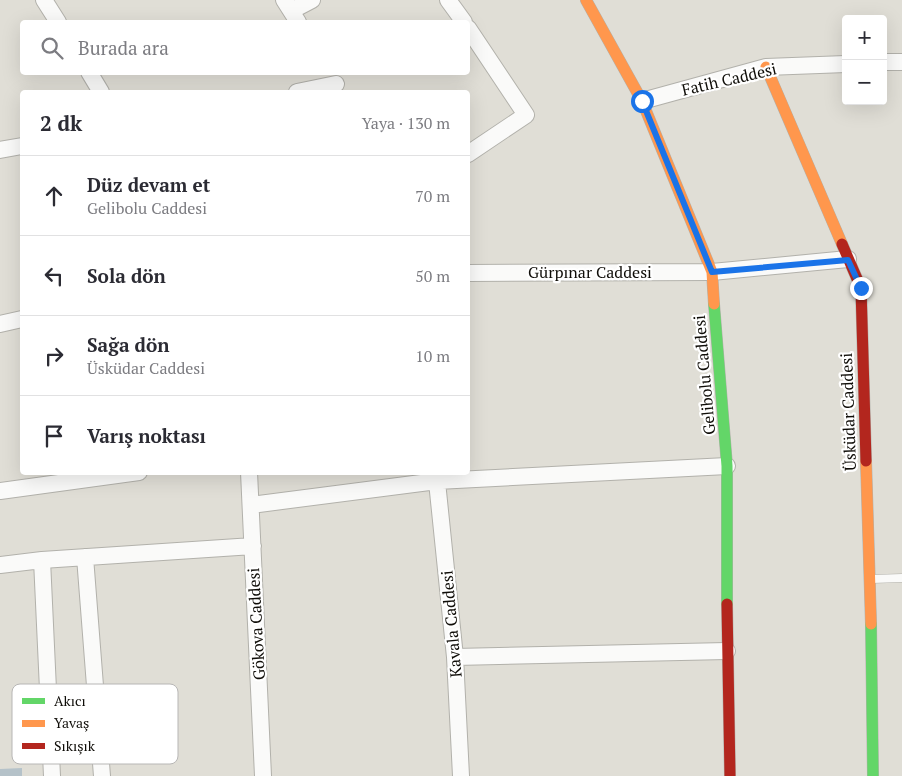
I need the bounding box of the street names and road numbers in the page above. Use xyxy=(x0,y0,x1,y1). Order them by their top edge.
street label: Fatih Caddesi xyxy=(679,57,779,101)
street label: Gürpınar Caddesi xyxy=(528,261,652,283)
street label: Gelibolu Caddesi xyxy=(688,314,720,436)
street label: Üsküdar Caddesi xyxy=(835,352,861,471)
street label: Gökova Caddesi xyxy=(242,567,270,681)
street label: Kavala Caddesi xyxy=(435,569,467,678)

